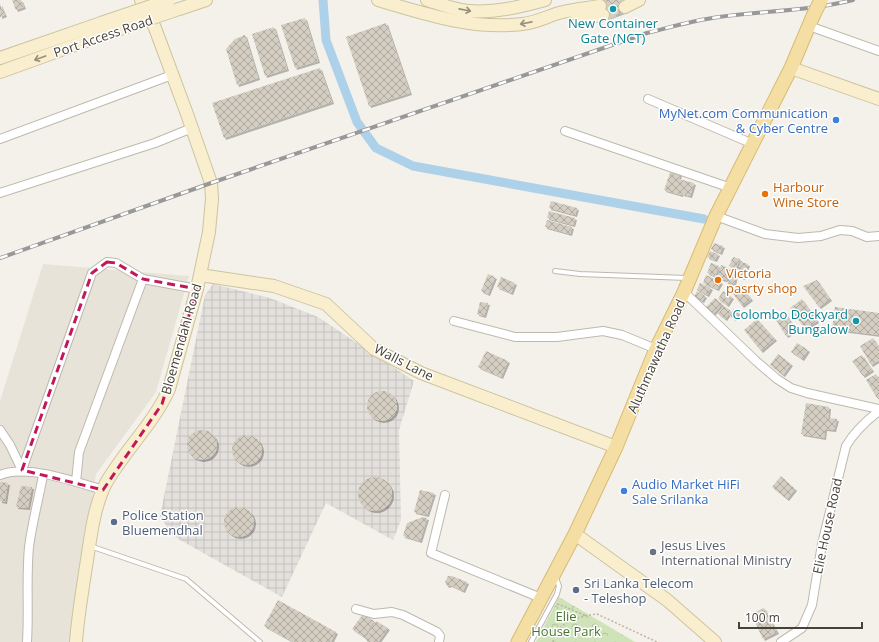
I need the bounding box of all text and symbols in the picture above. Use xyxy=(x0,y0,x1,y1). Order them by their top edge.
marker: New Container Gate (NCT) xyxy=(608,4,618,14)
one-way arrow xyxy=(458,6,471,14)
street label: Port Access Road xyxy=(51,11,155,61)
place label: New Container Gate (NCT) xyxy=(568,14,659,47)
one-way arrow xyxy=(520,20,533,28)
one-way arrow xyxy=(35,54,47,62)
place label: MyNet.com Communication & Cyber Centre xyxy=(659,104,828,137)
marker: MyNet.com Communication & Cyber Centre xyxy=(831,115,841,125)
place label: Harbour Wine Store xyxy=(773,178,839,211)
marker: Harbour Wine Store xyxy=(760,189,770,199)
place label: Victoria pasrty shop xyxy=(726,264,797,297)
marker: Victoria pasrty shop xyxy=(713,275,723,285)
street label: Bloemendahl Road xyxy=(157,281,205,397)
street label: Aluthmawatha Road xyxy=(623,296,689,416)
place label: Colombo Dockyard Bungalow xyxy=(732,305,848,338)
marker: Colombo Dockyard Bungalow xyxy=(851,316,861,326)
street label: Walls Lane xyxy=(371,339,437,385)
place label: Audio Market HiFi Sale Srilanka xyxy=(632,475,740,508)
street label: Elie House Road xyxy=(808,476,846,576)
marker: Audio Market HiFi Sale Srilanka xyxy=(619,486,629,496)
place label: Police Station Bluemendhal xyxy=(122,506,204,539)
marker: Police Station Bluemendhal xyxy=(109,517,119,527)
place label: Jesus Lives International Ministry xyxy=(659,536,792,569)
marker: Jesus Lives International Ministry xyxy=(648,547,658,557)
place label: Sri Lanka Telecom - Teleshop xyxy=(584,574,694,607)
marker: Sri Lanka Telecom - Teleshop xyxy=(571,585,581,595)
scale bar xyxy=(739,604,862,630)
park label: Elie House Park xyxy=(531,607,601,640)
text: 100 m xyxy=(745,609,780,626)

